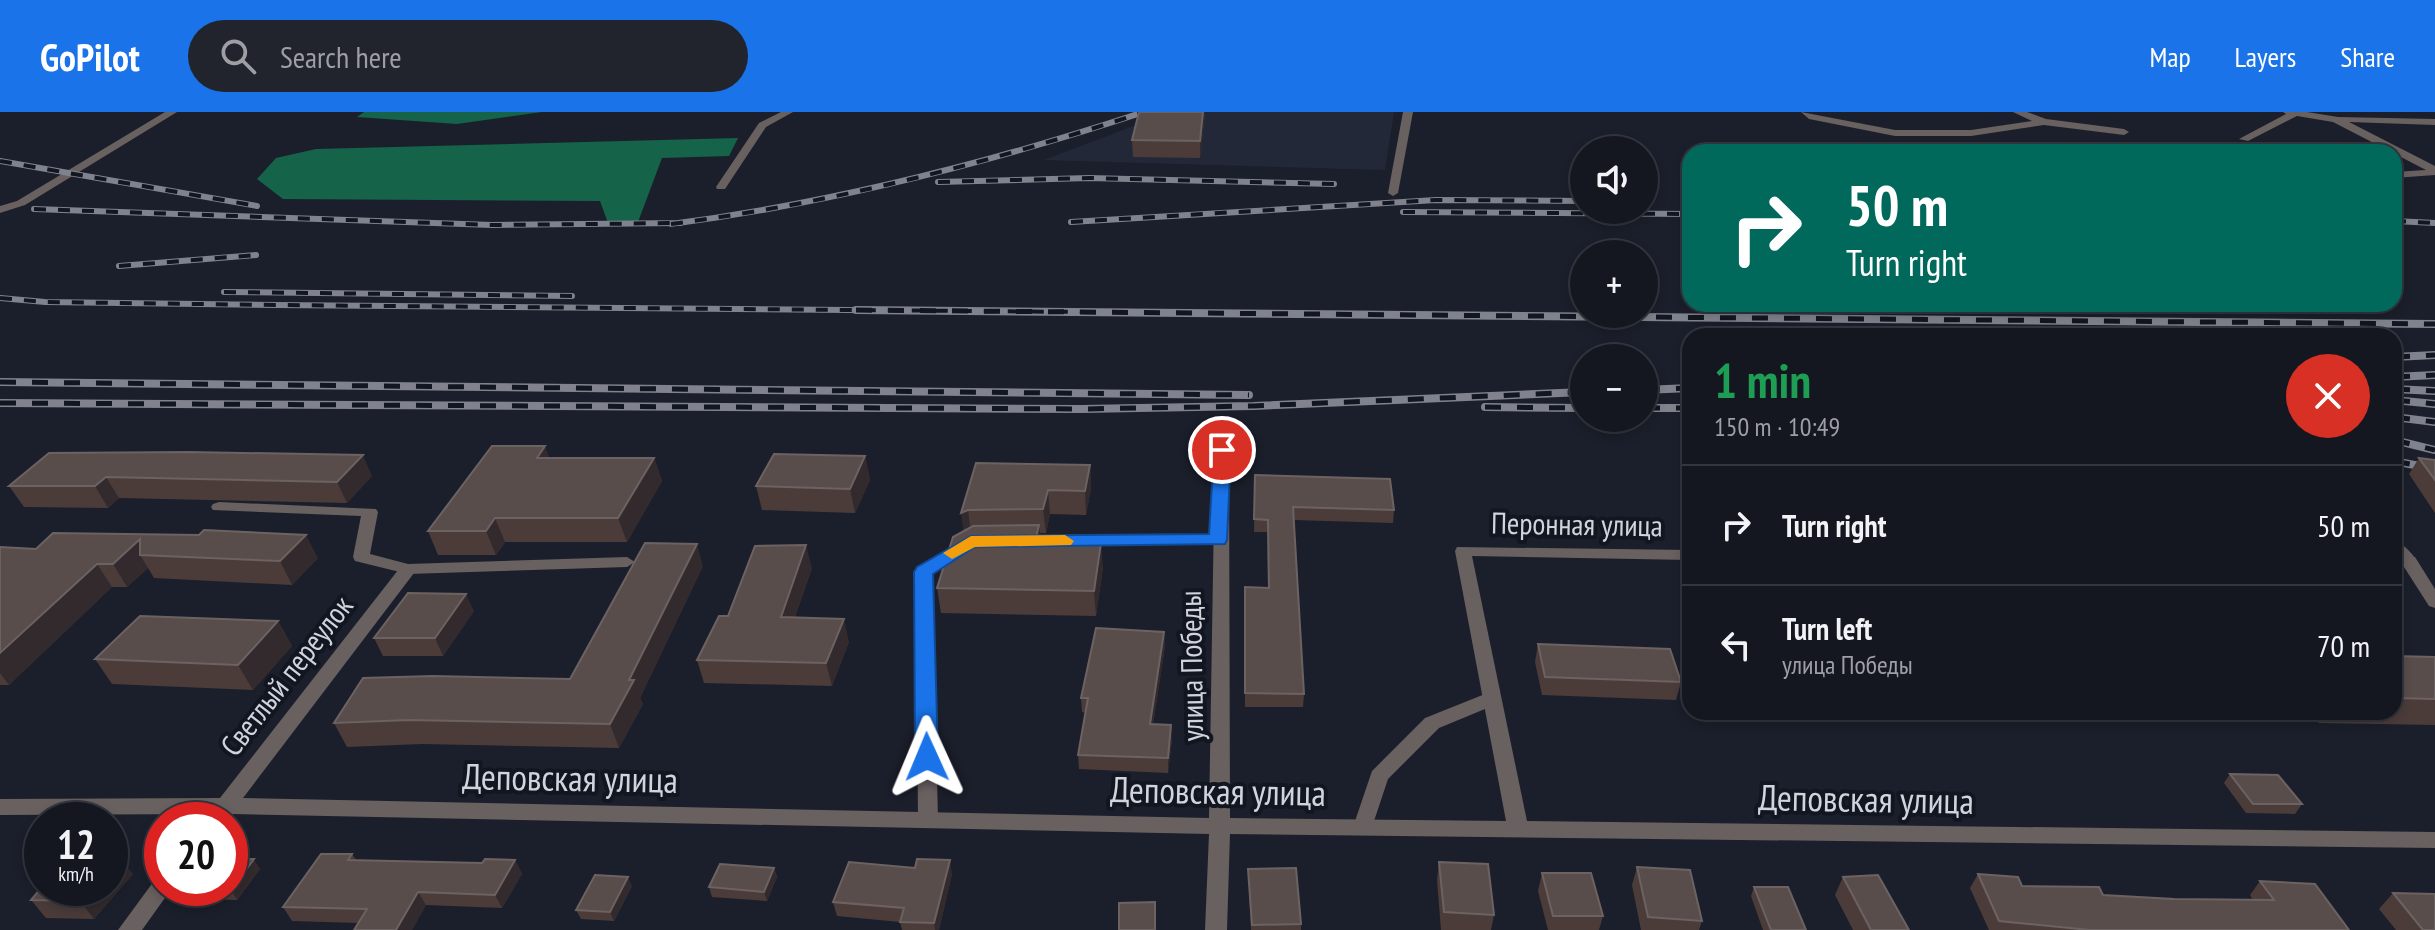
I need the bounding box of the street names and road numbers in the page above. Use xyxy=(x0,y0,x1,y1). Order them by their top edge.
street label: Перонная улица xyxy=(1491,503,1663,544)
street label: Светлый переулок xyxy=(211,587,361,763)
street label: улица Победы xyxy=(1170,590,1211,742)
street label: Деповская улица xyxy=(462,752,678,803)
street label: Деповская улица xyxy=(1110,765,1326,816)
street label: Деповская улица xyxy=(1758,773,1974,824)

